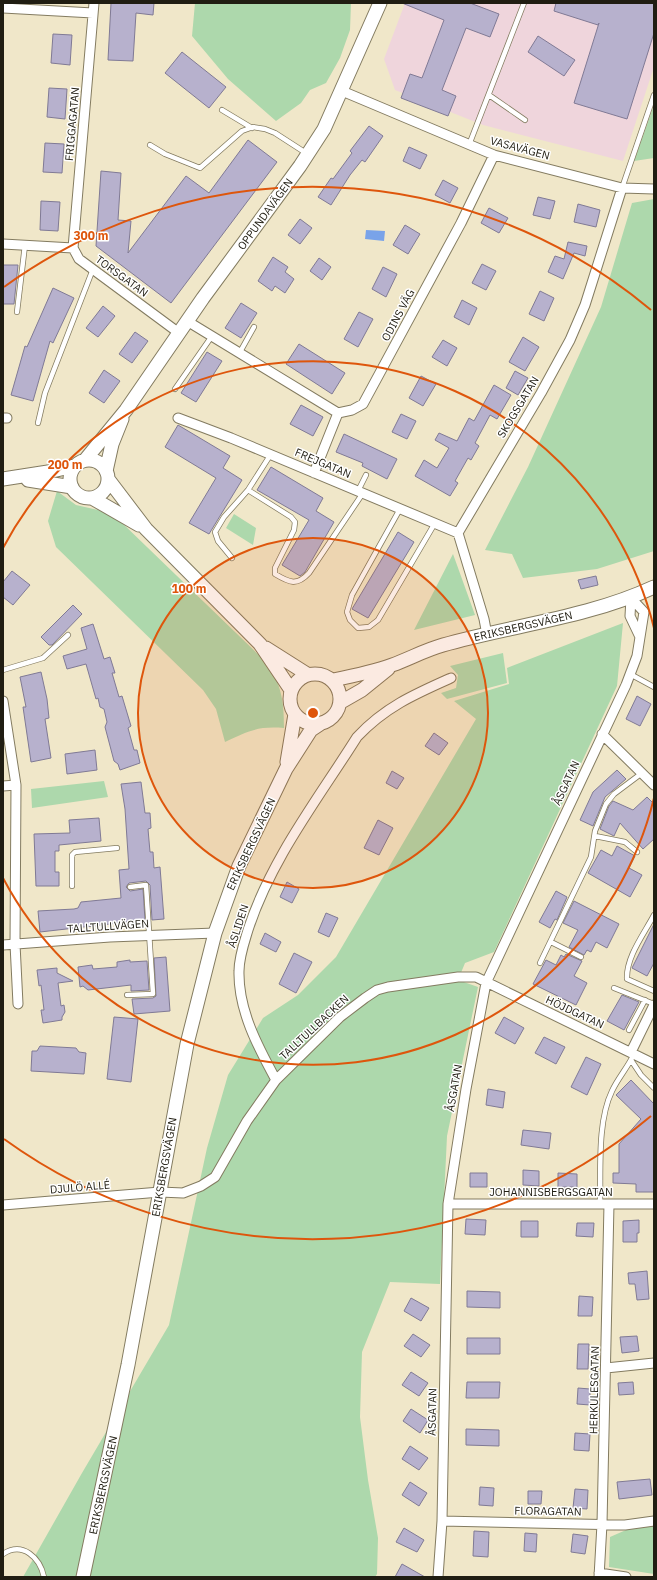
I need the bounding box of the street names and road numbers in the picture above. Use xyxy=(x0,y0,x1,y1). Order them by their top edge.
street label: FRIGGAGATAN xyxy=(62,86,82,162)
street label: VASAVÄGEN xyxy=(489,133,551,163)
street label: OPPUNDAVÄGEN xyxy=(234,175,296,253)
street label: TORSGATAN xyxy=(93,252,151,300)
street label: ODINS VÄG xyxy=(378,286,418,344)
street label: SKOGSGATAN xyxy=(494,374,542,440)
street label: FREJGATAN xyxy=(293,445,353,481)
street label: ERIKSBERGSVÄGEN xyxy=(472,608,574,644)
street label: ÅSGATAN xyxy=(550,758,582,808)
street label: ERIKSBERGSVÄGEN xyxy=(223,795,279,893)
street label: ÅSLIDEN xyxy=(224,902,252,950)
street label: TALLTULLVÄGEN xyxy=(67,916,149,936)
street label: TALLTULLBACKEN xyxy=(276,991,352,1063)
street label: HÖJDGATAN xyxy=(544,992,606,1032)
street label: ÅSGATAN xyxy=(443,1063,465,1113)
street label: ERIKSBERGSVÄGEN xyxy=(148,1116,180,1218)
street label: DJULÖ ALLÉ xyxy=(49,1177,111,1197)
street label: JOHANNISBERGSGATAN xyxy=(489,1185,613,1199)
street label: HERKULESGATAN xyxy=(586,1346,602,1434)
street label: ÅSGATAN xyxy=(425,1388,439,1436)
street label: ERIKSBERGSVÄGEN xyxy=(86,1434,120,1536)
street label: FLORAGATAN xyxy=(514,1503,582,1519)

